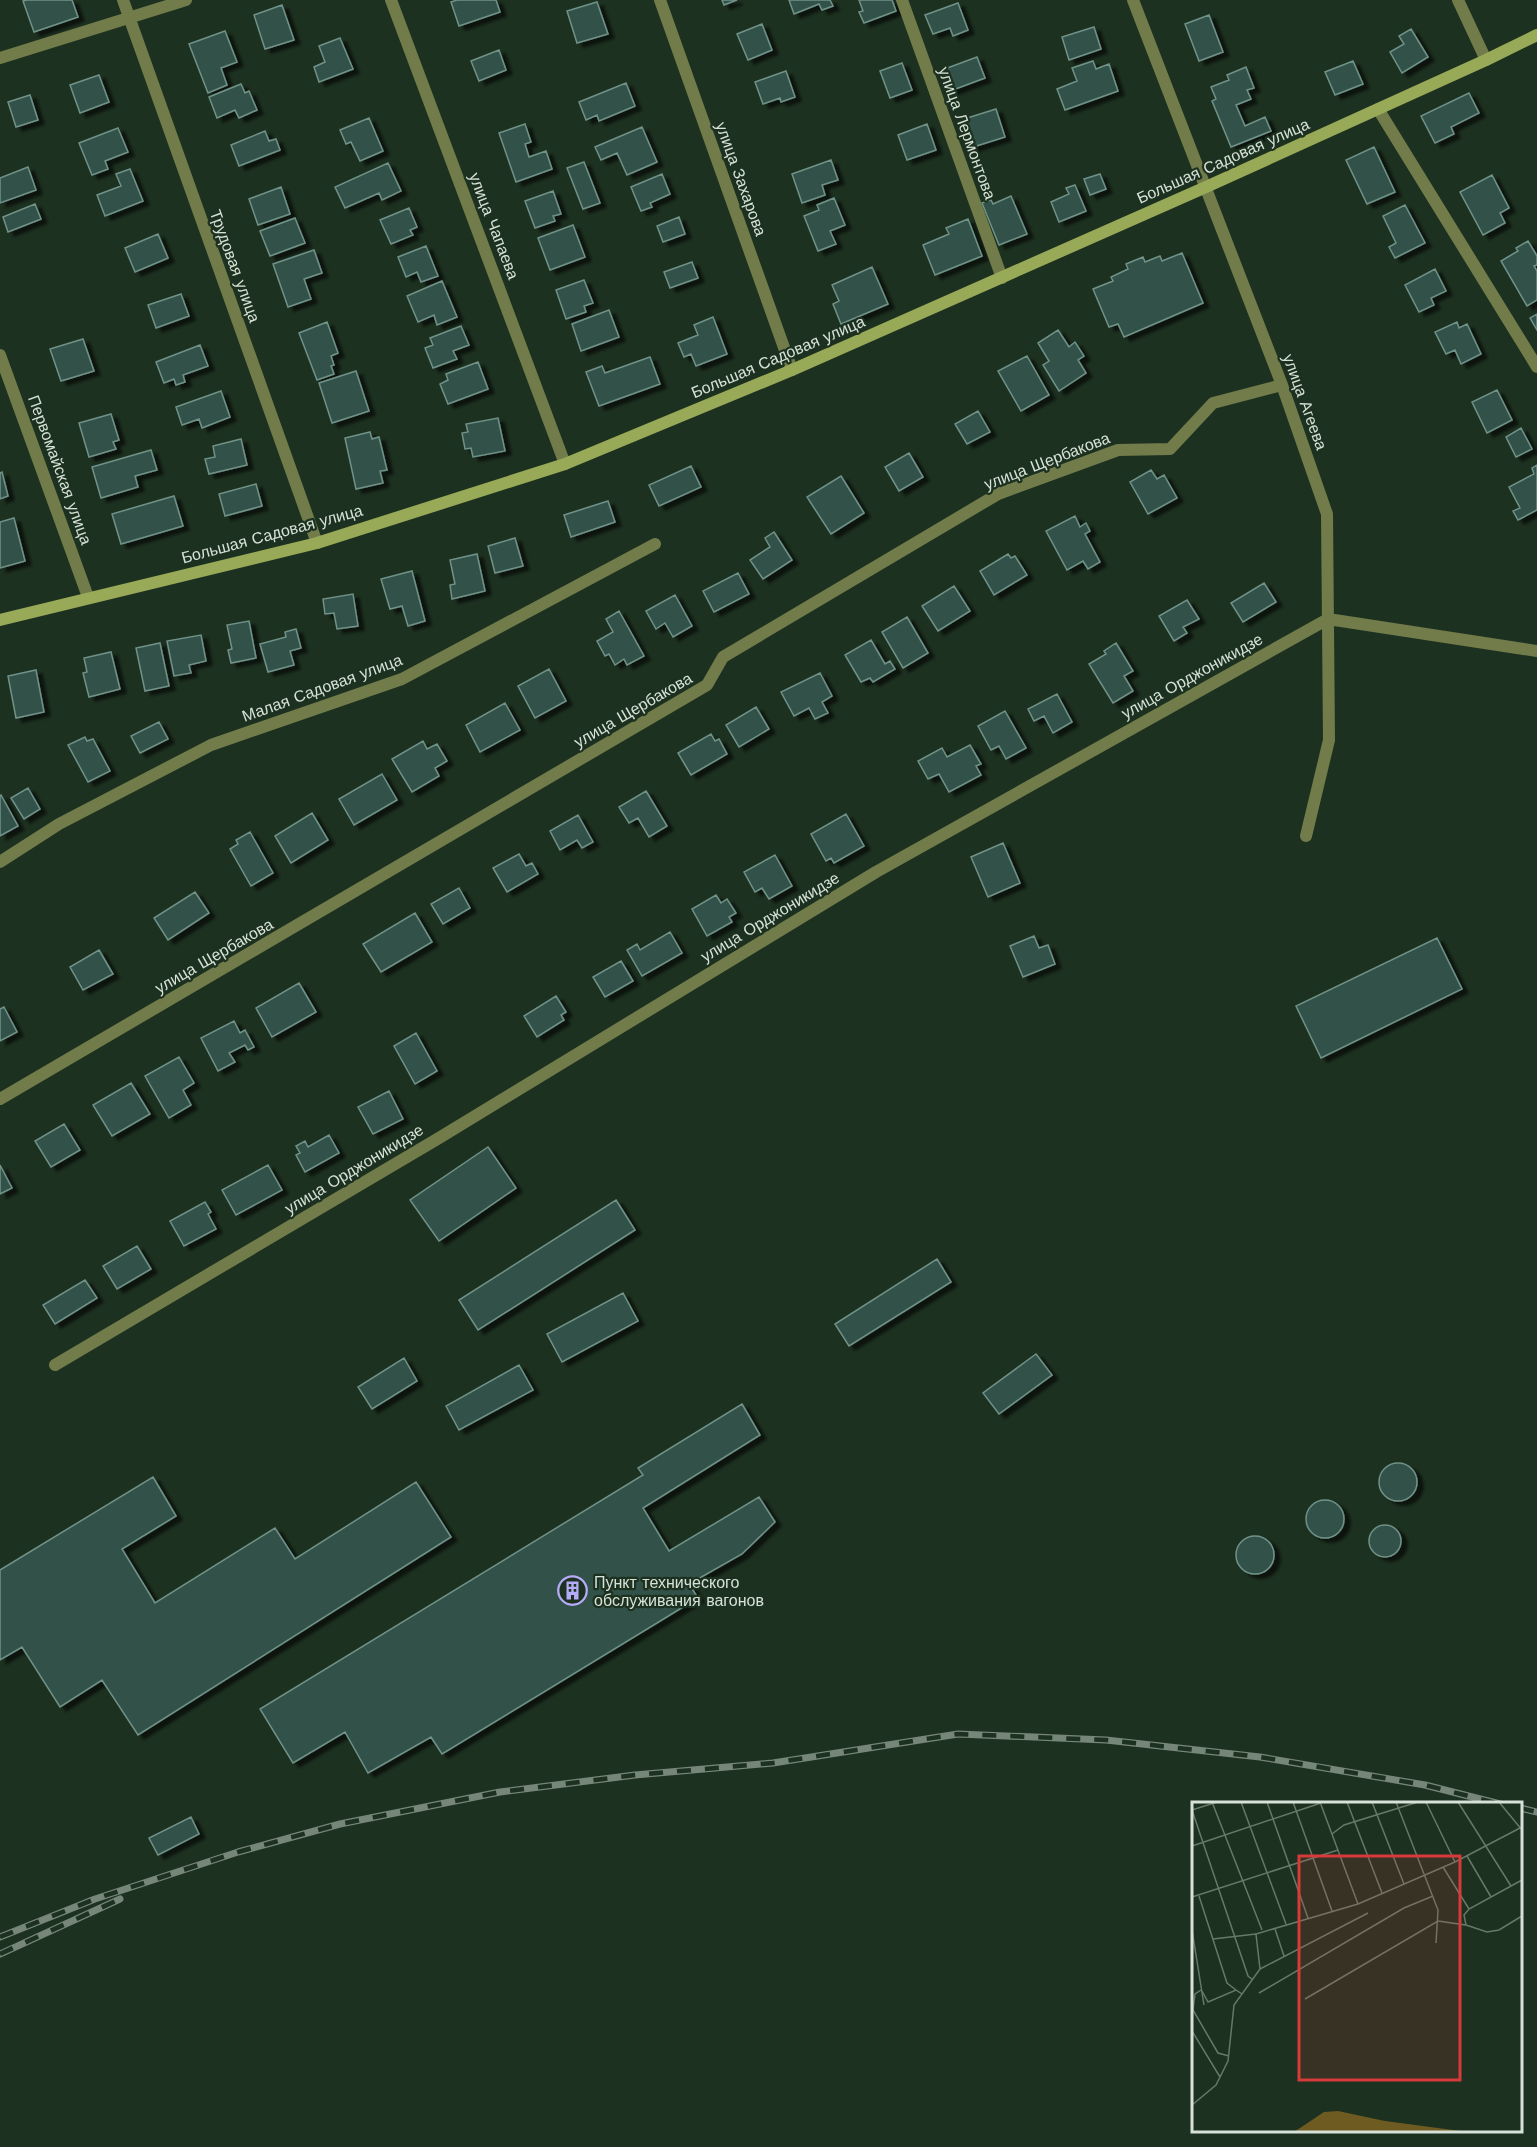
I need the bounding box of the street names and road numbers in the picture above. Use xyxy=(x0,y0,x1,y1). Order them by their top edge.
street label: улица Лермонтова xyxy=(934,64,1000,202)
street label: Большая Садовая улица xyxy=(1134,114,1312,208)
street label: улица Захарова xyxy=(712,119,770,239)
street label: улица Чапаева xyxy=(465,170,523,282)
street label: Трудовая улица xyxy=(206,207,264,325)
street label: Большая Садовая улица xyxy=(688,312,868,402)
street label: улица Агеева xyxy=(1279,351,1331,453)
street label: Первомайская улица xyxy=(24,393,96,547)
street label: улица Щербакова xyxy=(981,428,1113,494)
street label: Большая Садовая улица xyxy=(179,501,365,567)
street label: улица Орджоникидзе xyxy=(1118,629,1266,723)
street label: Малая Садовая улица xyxy=(239,650,405,726)
street label: улица Щербакова xyxy=(571,668,696,752)
street label: улица Орджоникидзе xyxy=(697,868,843,966)
street label: улица Щербакова xyxy=(152,914,277,998)
street label: улица Орджоникидзе xyxy=(281,1120,427,1218)

